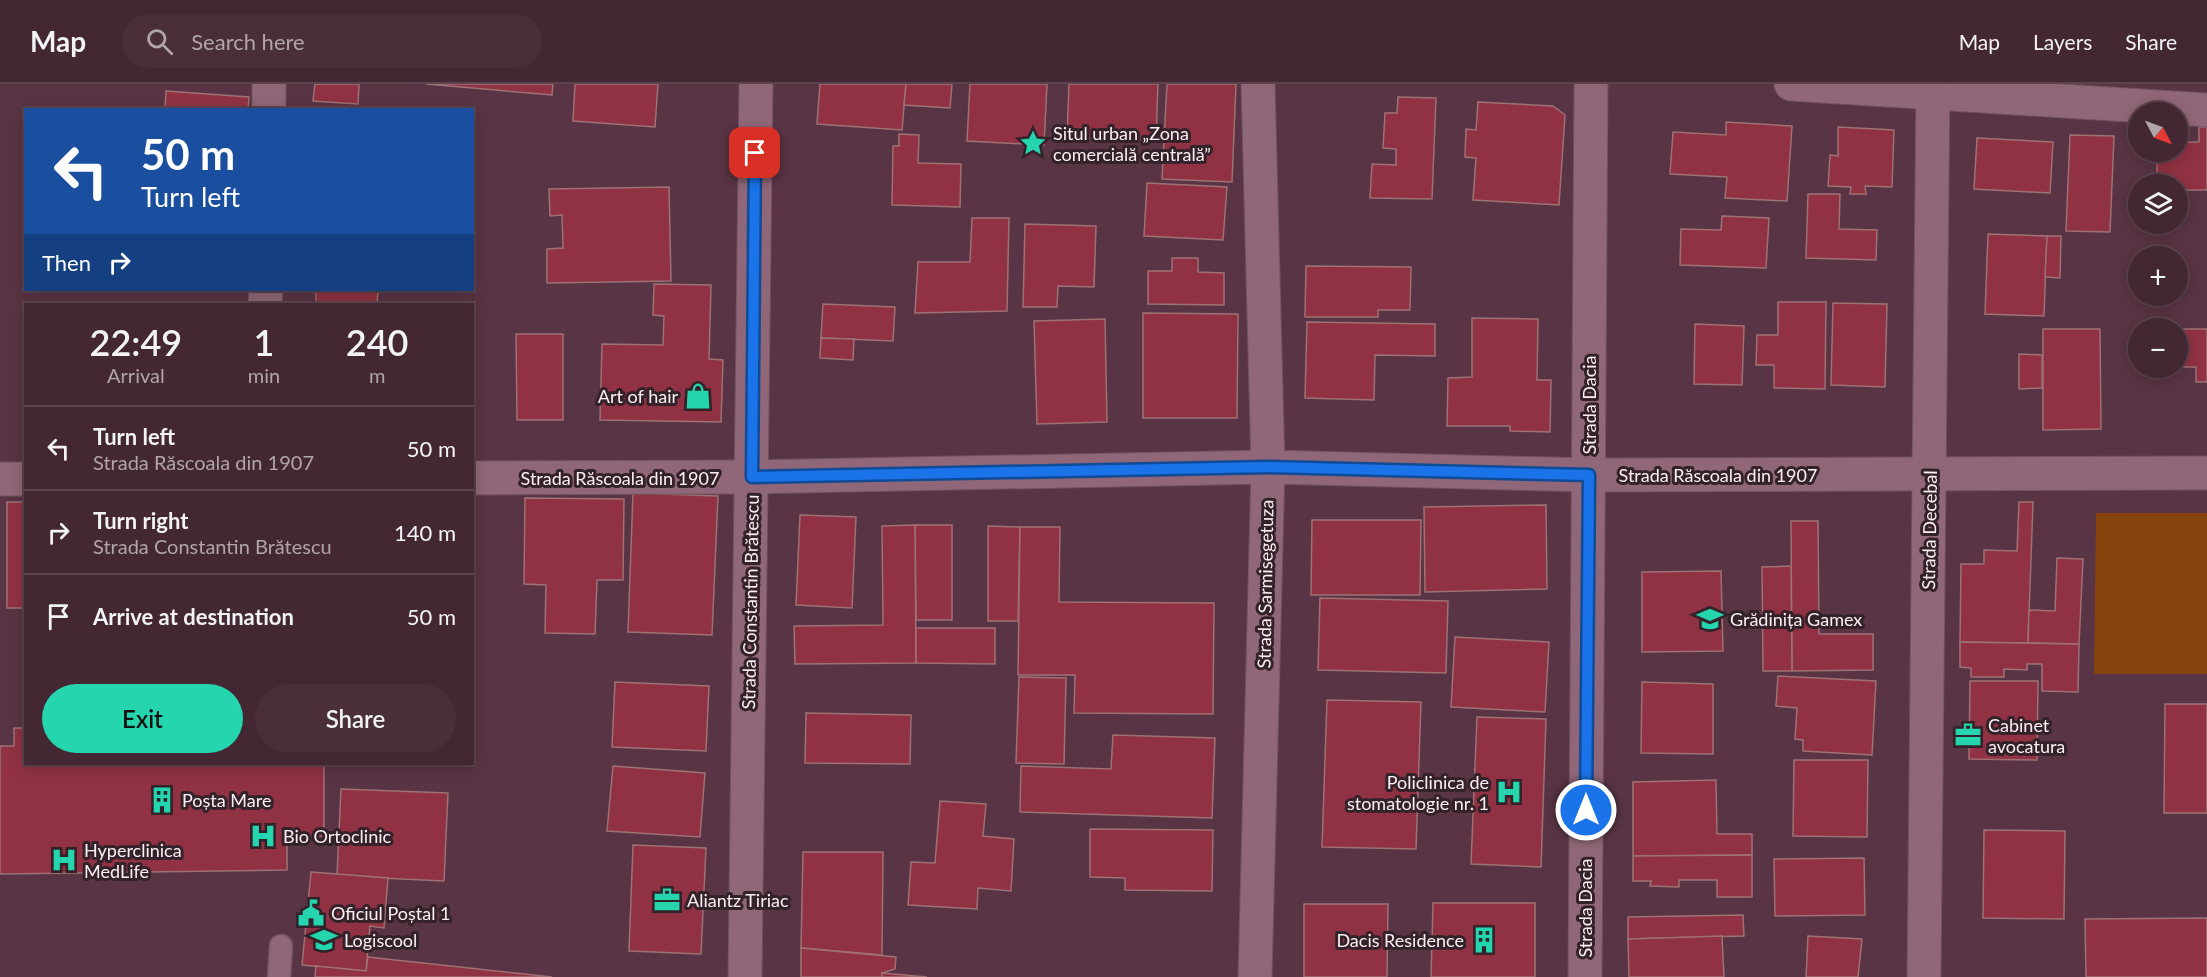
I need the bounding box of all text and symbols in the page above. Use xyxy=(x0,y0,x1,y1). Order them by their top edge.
search box xyxy=(122,14,542,68)
text: Map xyxy=(30,24,86,58)
icon: search xyxy=(143,25,176,58)
text: Search here xyxy=(191,28,305,55)
text: Map xyxy=(1959,29,2000,54)
text: Layers xyxy=(2033,29,2092,54)
text: Share xyxy=(2125,29,2177,54)
north arrow xyxy=(2128,102,2188,162)
map controls xyxy=(2128,102,2188,378)
place label: Situl urban „Zona comercială centrală” xyxy=(1053,122,1211,165)
pin xyxy=(729,127,780,178)
place icon: Situl urban „Zona comercială centrală” xyxy=(1018,128,1048,158)
text: 50 m xyxy=(141,129,235,179)
icon: left xyxy=(42,132,120,210)
icon: arrive xyxy=(738,136,771,169)
button: layers xyxy=(2128,174,2188,234)
text: Turn left xyxy=(141,180,240,213)
icon: right xyxy=(103,246,136,279)
button: + xyxy=(2128,246,2188,306)
text: Then xyxy=(42,249,91,276)
button: − xyxy=(2128,318,2188,378)
text: 22:49 xyxy=(90,320,182,364)
text: 1 xyxy=(254,320,274,364)
text: 240 xyxy=(346,320,408,364)
street label: Strada Dacia xyxy=(1578,355,1600,455)
text: Arrival xyxy=(107,363,165,387)
text: min xyxy=(248,363,280,387)
text: m xyxy=(369,363,385,387)
shop icon: Art of hair xyxy=(683,381,713,411)
place label: Art of hair xyxy=(598,385,678,407)
text: Turn left xyxy=(93,423,175,450)
icon: left xyxy=(42,432,75,465)
text: 50 m xyxy=(407,435,456,462)
text: Strada Răscoala din 1907 xyxy=(93,450,314,474)
street label: Strada Răscoala din 1907 xyxy=(1619,464,1817,486)
street label: Strada Răscoala din 1907 xyxy=(521,467,719,489)
street label: Strada Decebal xyxy=(1917,470,1941,590)
street label: Strada Constantin Brătescu xyxy=(737,494,763,710)
street label: Strada Sarmisegetuza xyxy=(1253,500,1277,668)
text: Turn right xyxy=(93,507,188,534)
icon: right xyxy=(42,516,75,549)
text: 140 m xyxy=(394,519,456,546)
text: Strada Constantin Brătescu xyxy=(93,534,332,558)
icon: arrive xyxy=(42,600,75,633)
text: Arrive at destination xyxy=(93,603,294,630)
text: 50 m xyxy=(407,603,456,630)
school or university icon: Grădinița Gamex xyxy=(1695,604,1725,634)
place label: Grădinița Gamex xyxy=(1730,608,1862,630)
button: Exit xyxy=(42,684,243,753)
button: Share xyxy=(255,684,456,753)
place label: Cabinet avocatura xyxy=(1988,714,2065,757)
office icon: Cabinet avocatura xyxy=(1953,720,1983,750)
place label: Policlinica de stomatologie nr. 1 xyxy=(1347,771,1489,814)
hospital icon: Policlinica de stomatologie nr. 1 xyxy=(1494,777,1524,807)
position arrow xyxy=(1554,778,1618,842)
building icon: Poșta Mare xyxy=(147,785,177,815)
place label: Poșta Mare xyxy=(182,789,271,811)
hospital icon: Bio Ortoclinic xyxy=(248,821,278,851)
place label: Bio Ortoclinic xyxy=(283,825,392,847)
place label: Hyperclinica MedLife xyxy=(84,839,182,882)
hospital icon: Hyperclinica MedLife xyxy=(49,845,79,875)
street label: Strada Dacia xyxy=(1574,858,1596,958)
office icon: Aliantz Tiriac xyxy=(652,885,682,915)
place label: Aliantz Tiriac xyxy=(687,889,789,911)
public building icon: Oficiul Poștal 1 xyxy=(296,898,326,928)
place label: Oficiul Poștal 1 xyxy=(331,902,450,924)
school or university icon: Logiscool xyxy=(309,925,339,955)
building icon: Dacis Residence xyxy=(1469,925,1499,955)
place label: Logiscool xyxy=(344,929,417,951)
place label: Dacis Residence xyxy=(1336,929,1464,951)

